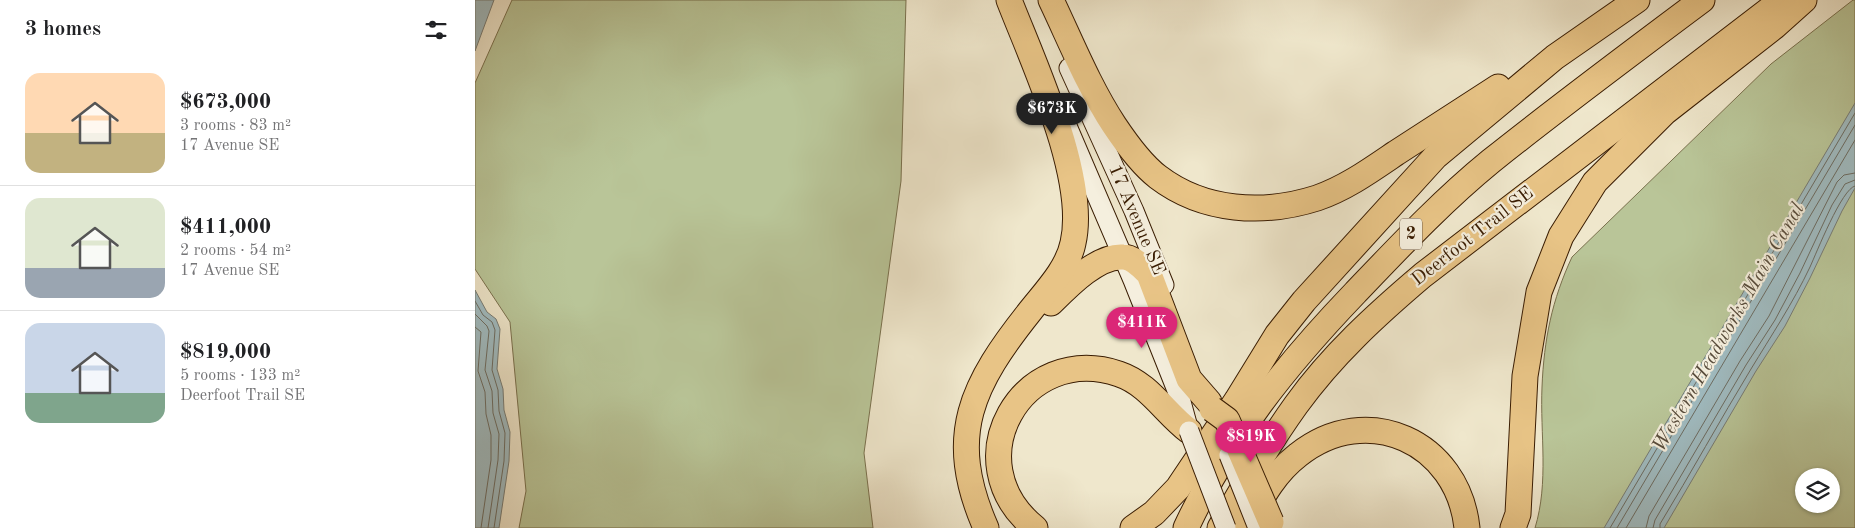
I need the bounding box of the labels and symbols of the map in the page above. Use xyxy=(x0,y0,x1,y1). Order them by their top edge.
pin: $673K xyxy=(1017,92,1087,135)
street label: 17 Avenue SE xyxy=(1104,162,1168,278)
street label: Deerfoot Trail SE xyxy=(1409,184,1537,290)
water label: Western Headworks Main Canal xyxy=(1649,200,1809,456)
road number: 2 xyxy=(1400,218,1422,250)
pin: $411K xyxy=(1107,306,1177,349)
pin: $819K xyxy=(1216,420,1286,463)

